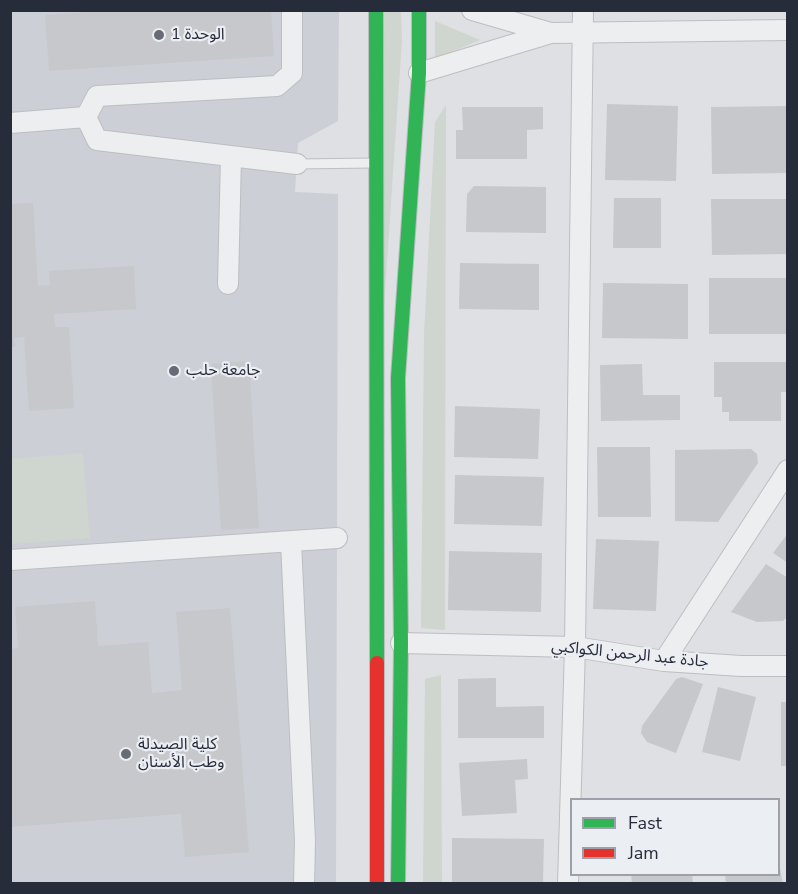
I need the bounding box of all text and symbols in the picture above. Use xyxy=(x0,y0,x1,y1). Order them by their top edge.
place label: الوحدة 1 xyxy=(171,25,225,45)
marker: الوحدة 1 xyxy=(152,28,166,42)
place label: جامعة حلب xyxy=(186,361,260,381)
marker: جامعة حلب xyxy=(167,364,181,378)
street label: جادة عبد الرحمن الكواكبي xyxy=(550,637,710,673)
place label: كلية الصيدلة وطب الأسنان xyxy=(138,735,224,773)
marker: كلية الصيدلة وطب الأسنان xyxy=(119,747,133,761)
legend xyxy=(570,798,780,876)
text: Fast xyxy=(628,811,662,835)
text: Jam xyxy=(628,841,659,865)

